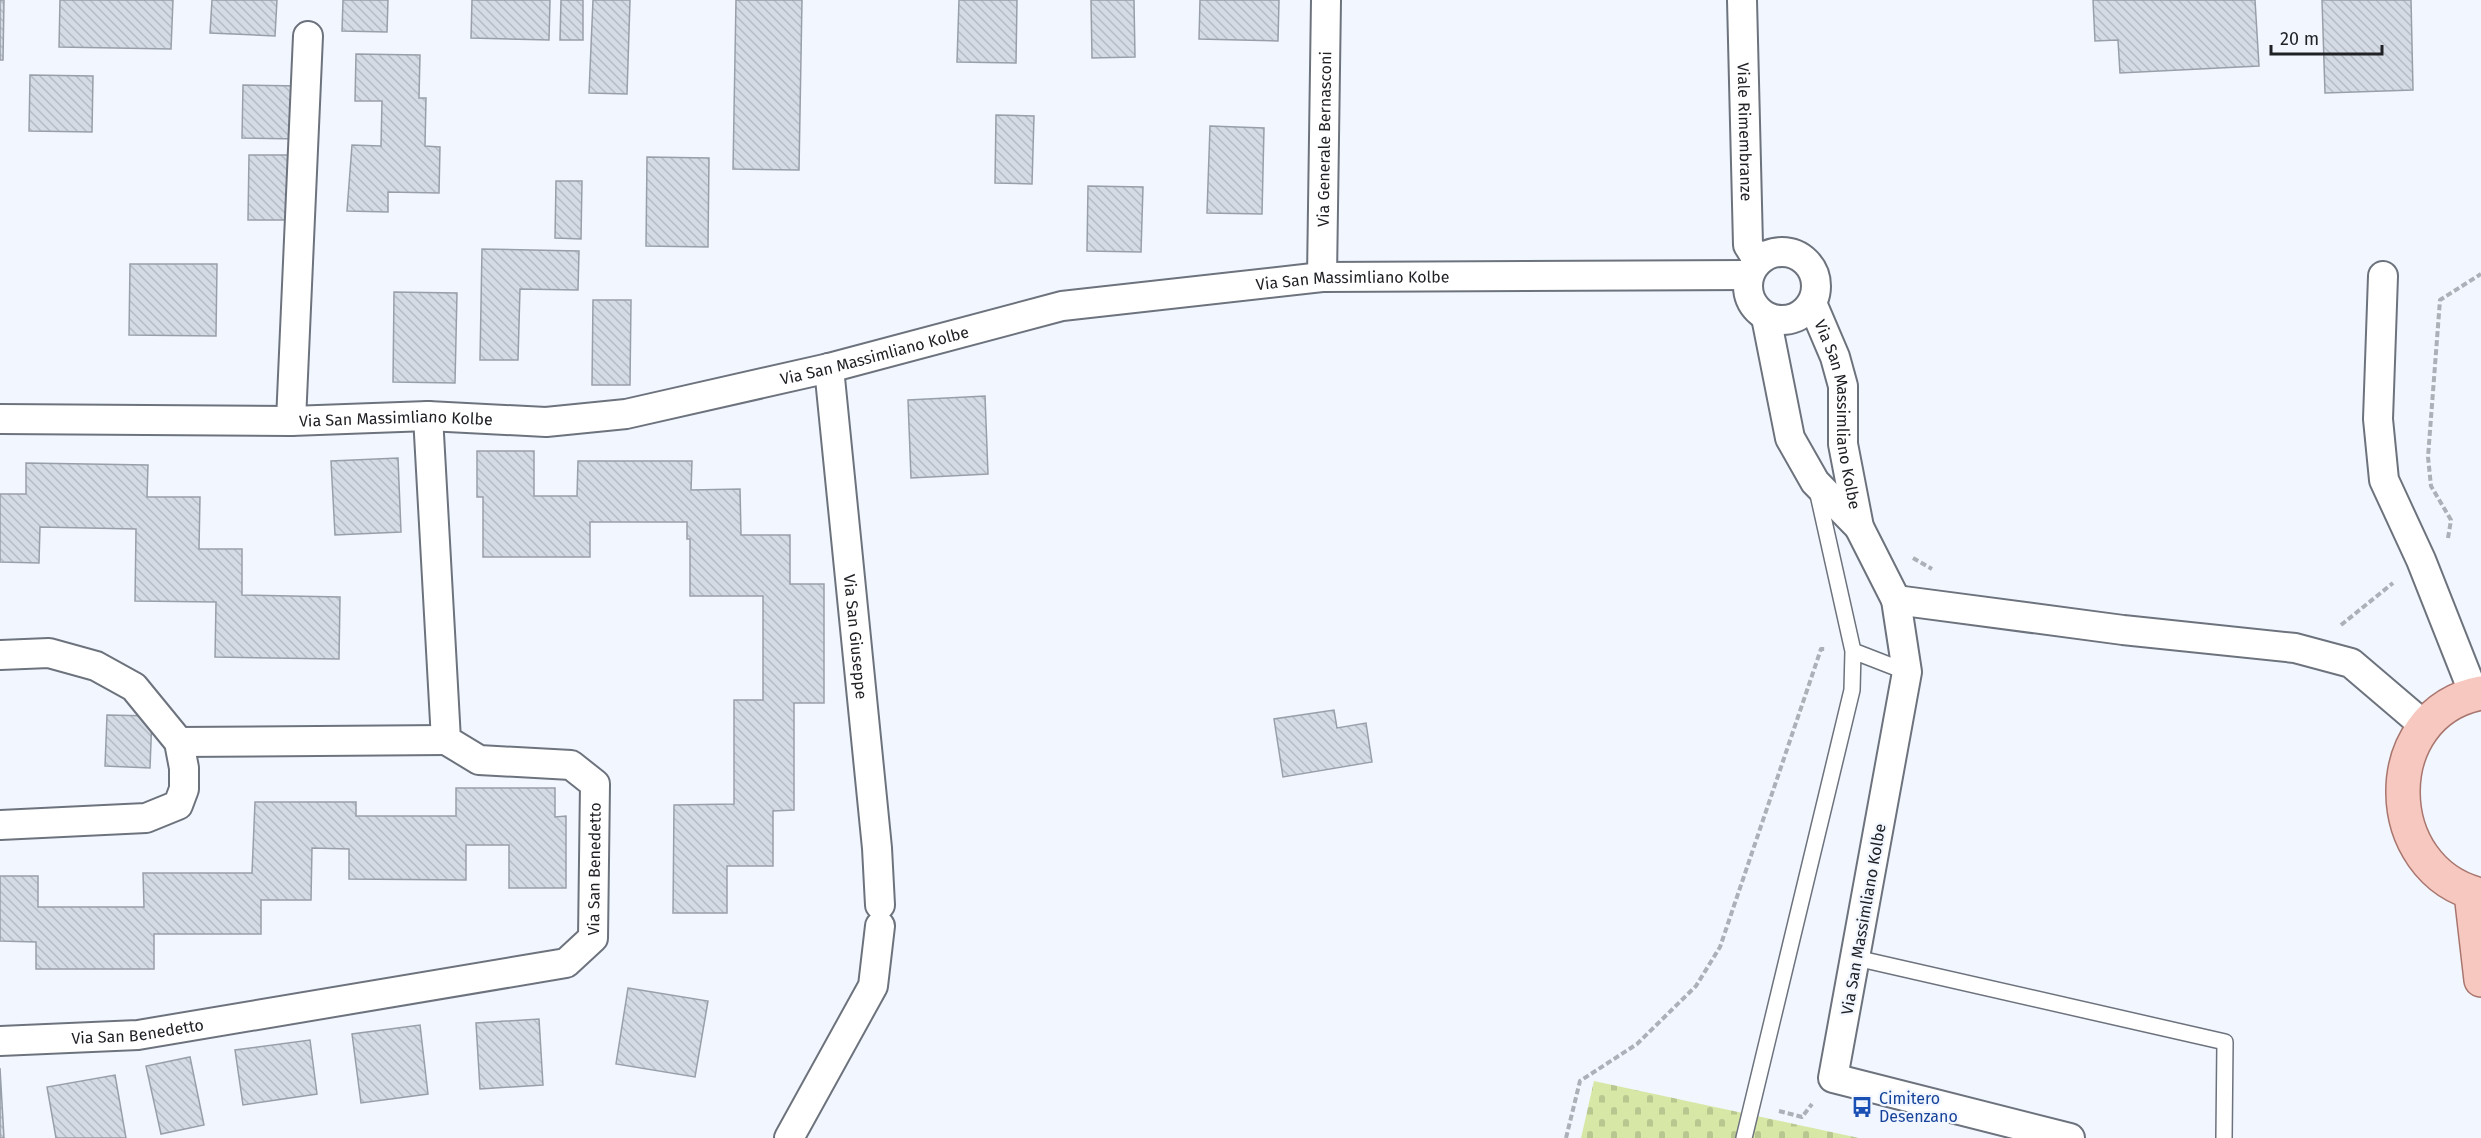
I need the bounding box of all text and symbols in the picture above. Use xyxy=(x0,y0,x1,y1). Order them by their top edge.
scale bar xyxy=(2271,18,2382,56)
text: 20 m xyxy=(2280,28,2319,50)
street label: Via Generale Bernasconi xyxy=(1314,51,1335,227)
street label: Viale Rimembranze xyxy=(1734,62,1756,202)
street label: Via San Massimliano Kolbe xyxy=(1255,267,1450,294)
street label: Via San Massimliano Kolbe xyxy=(1810,317,1864,511)
street label: Via San Massimliano Kolbe xyxy=(778,322,971,389)
street label: Via San Massimliano Kolbe xyxy=(299,407,493,431)
street label: Via San Giuseppe xyxy=(840,573,871,700)
street label: Via San Benedetto xyxy=(584,802,605,936)
street label: Via San Massimliano Kolbe xyxy=(1837,822,1890,1016)
street label: Via San Benedetto xyxy=(71,1015,205,1048)
place label: Cimitero Desenzano xyxy=(1879,1089,1958,1126)
bus stop icon: Cimitero Desenzano xyxy=(1850,1095,1874,1119)

